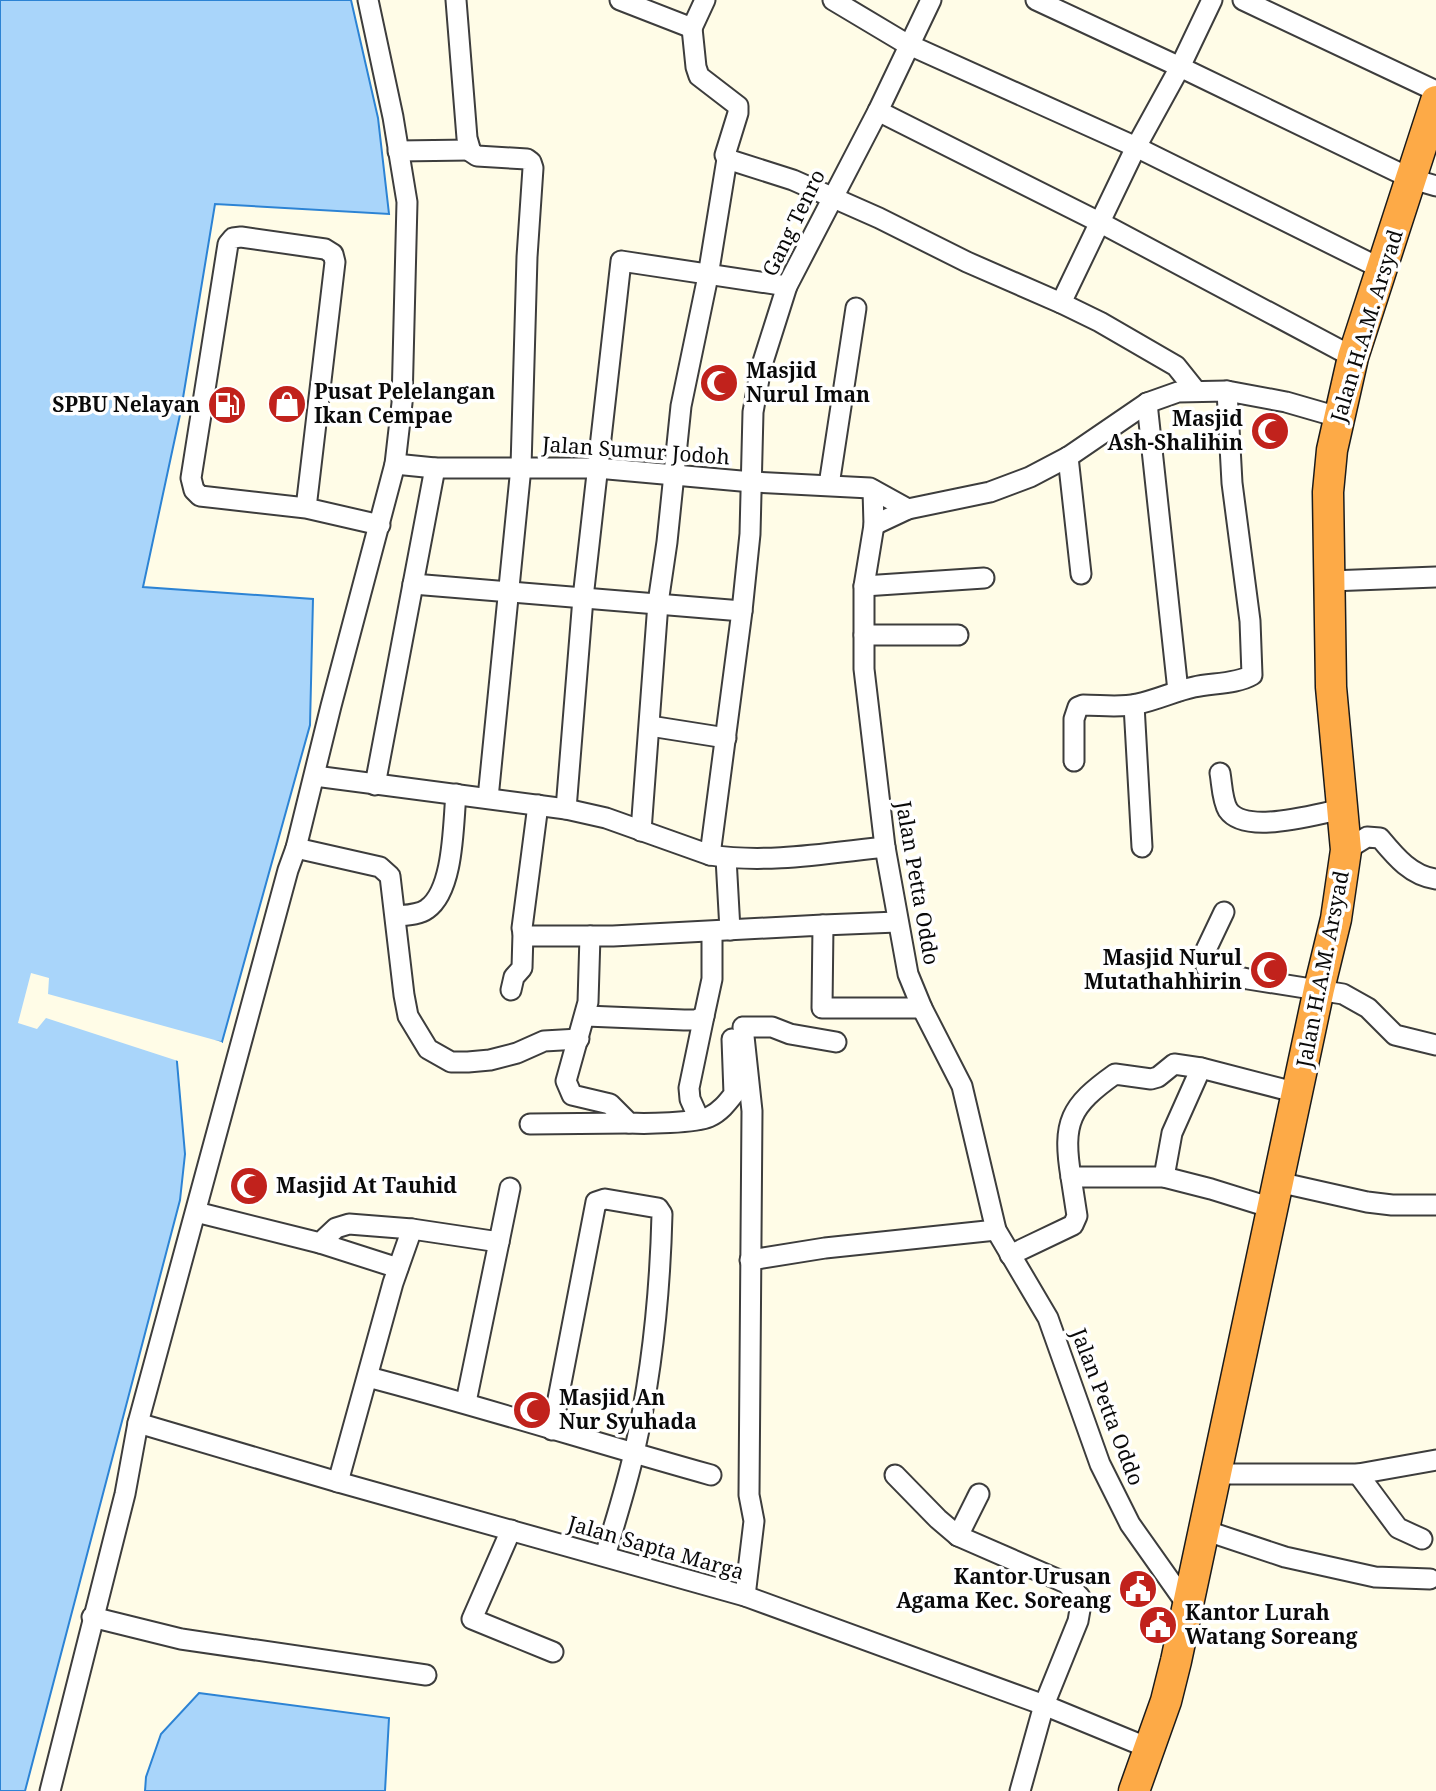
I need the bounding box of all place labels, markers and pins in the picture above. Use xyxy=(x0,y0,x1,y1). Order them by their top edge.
place label: Masjid Nurul Iman xyxy=(746,356,870,408)
mosque icon: Masjid Nurul Iman xyxy=(698,362,740,404)
place label: Pusat Pelelangan Ikan Cempae xyxy=(314,377,495,429)
shop icon: Pusat Pelelangan Ikan Cempae xyxy=(266,383,308,425)
fuel station icon: SPBU Nelayan xyxy=(206,384,248,426)
place label: SPBU Nelayan xyxy=(52,390,200,418)
place label: Masjid Ash-Shalihin xyxy=(1108,404,1243,456)
mosque icon: Masjid Ash-Shalihin xyxy=(1249,410,1291,452)
place label: Masjid Nurul Mutathahhirin xyxy=(1084,943,1243,995)
mosque icon: Masjid Nurul Mutathahhirin xyxy=(1248,949,1290,991)
mosque icon: Masjid At Tauhid xyxy=(228,1165,270,1207)
place label: Masjid At Tauhid xyxy=(276,1171,457,1199)
place label: Masjid An Nur Syuhada xyxy=(559,1383,697,1435)
mosque icon: Masjid An Nur Syuhada xyxy=(511,1389,553,1431)
place label: Kantor Urusan Agama Kec. Soreang xyxy=(896,1562,1111,1614)
public building icon: Kantor Urusan Agama Kec. Soreang xyxy=(1117,1568,1159,1610)
place label: Kantor Lurah Watang Soreang xyxy=(1185,1598,1358,1650)
public building icon: Kantor Lurah Watang Soreang xyxy=(1137,1604,1179,1646)

